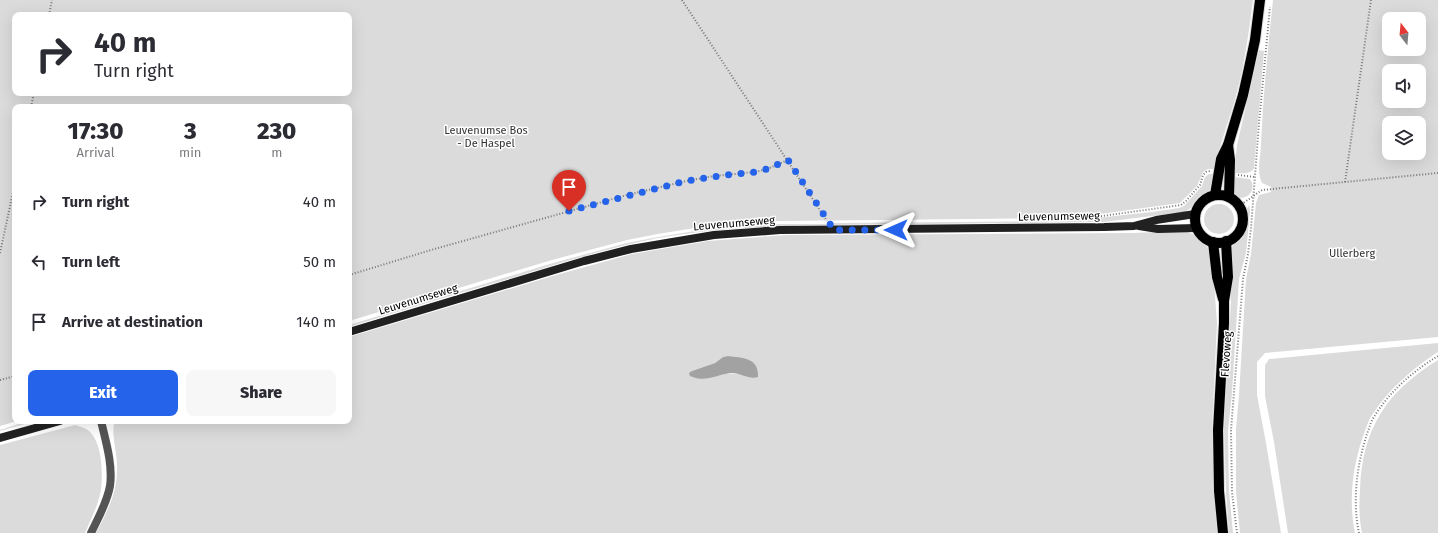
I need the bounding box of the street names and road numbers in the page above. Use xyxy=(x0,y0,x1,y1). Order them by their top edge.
street label: Leuvenumseweg xyxy=(1018,209,1100,224)
street label: Leuvenumseweg xyxy=(693,213,776,234)
street label: Leuvenumseweg xyxy=(377,281,460,318)
street label: Flevoweg xyxy=(1218,330,1235,377)

